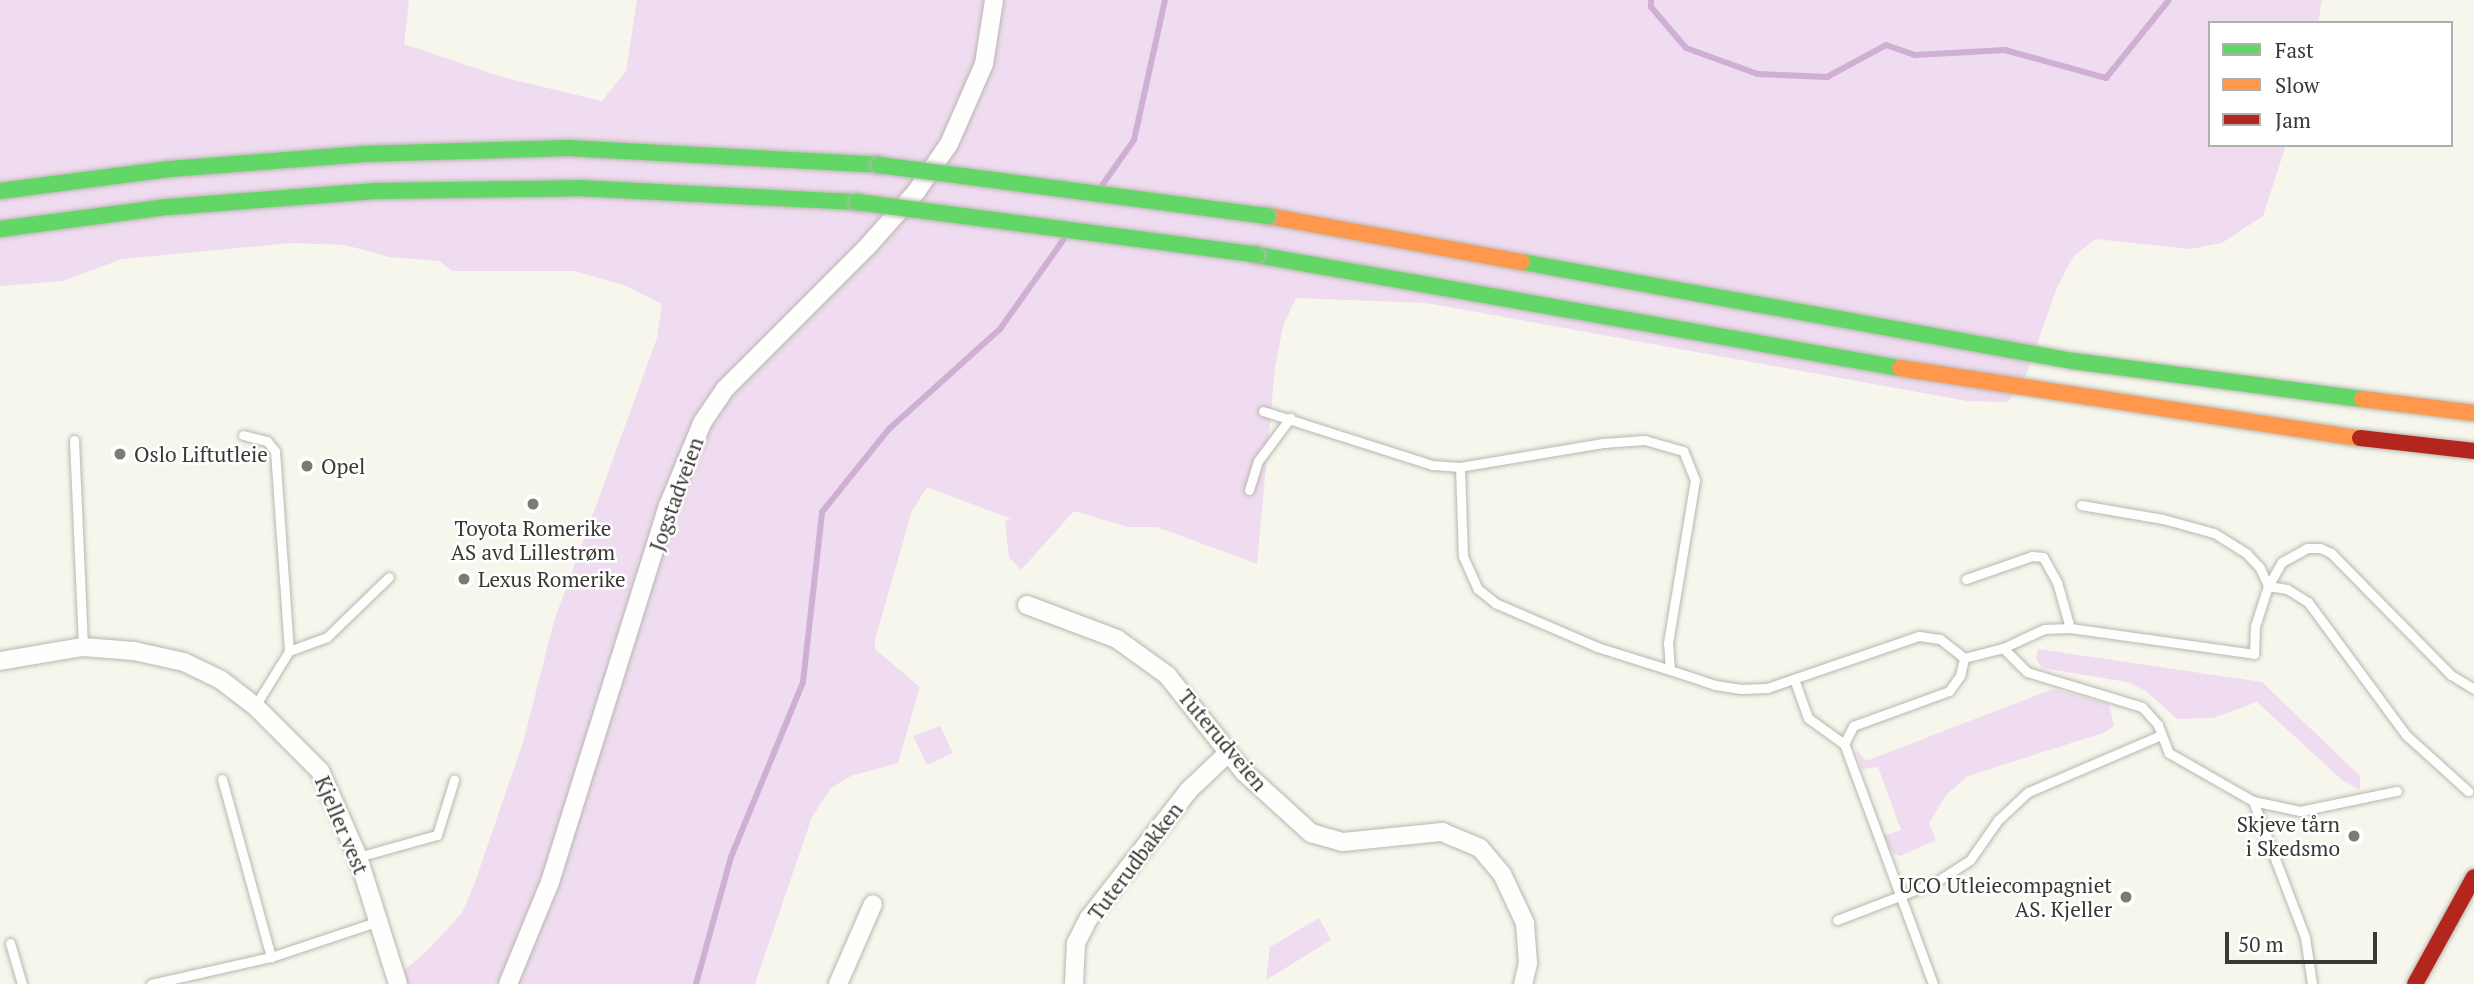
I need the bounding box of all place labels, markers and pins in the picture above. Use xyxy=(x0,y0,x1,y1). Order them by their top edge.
place label: Oslo Liftutleie xyxy=(134,441,268,467)
marker: Oslo Liftutleie xyxy=(112,446,128,462)
place label: Opel xyxy=(321,453,365,479)
marker: Opel xyxy=(299,458,315,474)
marker: Toyota Romerike AS avd Lillestrøm xyxy=(525,496,541,512)
place label: Toyota Romerike AS avd Lillestrøm xyxy=(451,515,615,565)
place label: Lexus Romerike xyxy=(478,566,626,592)
marker: Lexus Romerike xyxy=(456,571,472,587)
place label: Skjeve tårn i Skedsmo xyxy=(2237,811,2340,861)
marker: Skjeve tårn i Skedsmo xyxy=(2346,828,2362,844)
place label: UCO Utleiecompagniet AS. Kjeller xyxy=(1899,872,2112,922)
marker: UCO Utleiecompagniet AS. Kjeller xyxy=(2118,889,2134,905)

